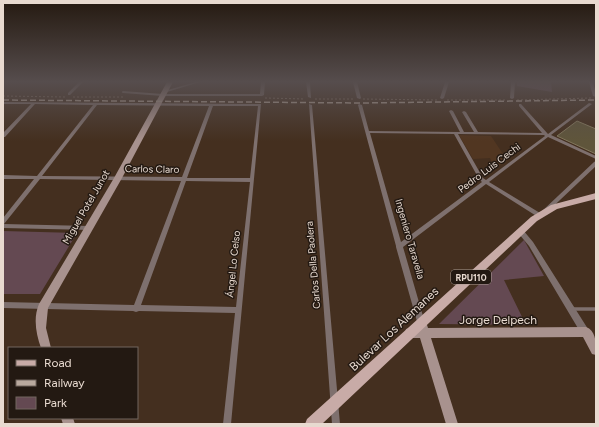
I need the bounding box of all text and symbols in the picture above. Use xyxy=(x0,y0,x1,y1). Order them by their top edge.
street label: Pedro Luis Cechi xyxy=(455,140,523,196)
street label: Carlos Claro xyxy=(125,162,180,176)
street label: Miguel Potel Junot xyxy=(59,167,113,246)
street label: Ingeniero Taravella xyxy=(392,197,428,281)
street label: Carlos Della Paolera xyxy=(303,221,323,309)
street label: Ángel Lo Celso xyxy=(223,230,243,298)
road number: RPU110 xyxy=(451,270,491,284)
street label: Bulevar Los Alemanes xyxy=(347,284,442,374)
street label: Jorge Delpech xyxy=(459,313,537,327)
legend xyxy=(8,347,138,419)
text: Road xyxy=(44,356,72,370)
text: Railway xyxy=(44,376,85,390)
text: Park xyxy=(44,396,67,410)

